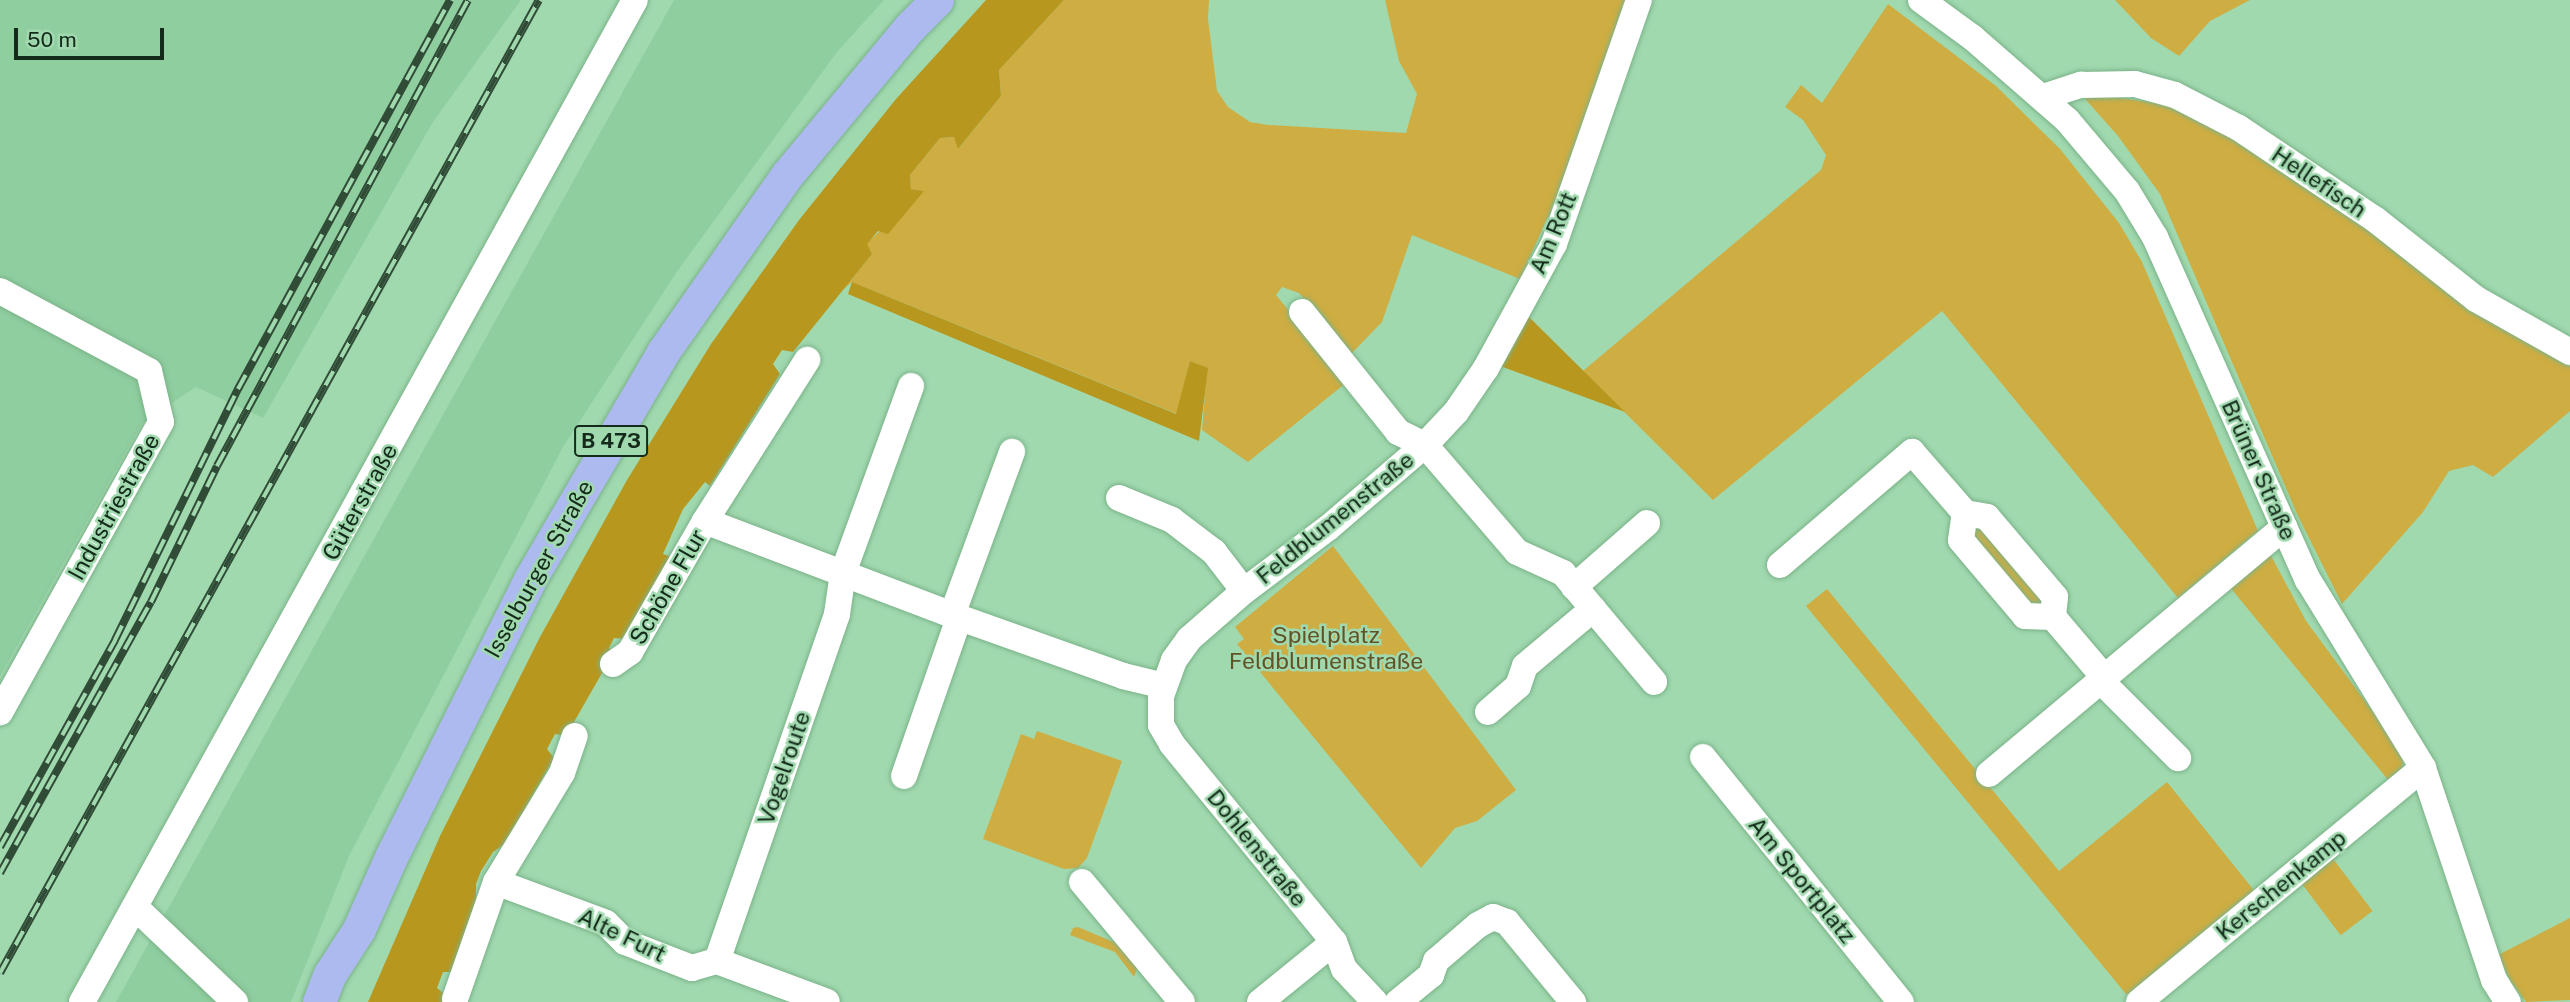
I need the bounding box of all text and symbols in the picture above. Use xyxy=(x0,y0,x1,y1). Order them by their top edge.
scale bar xyxy=(18,14,168,58)
text: 50 m xyxy=(27,27,77,52)
street label: Hellefisch xyxy=(2266,140,2372,224)
street label: Am Rott xyxy=(1523,188,1583,278)
street label: Brüner Straße xyxy=(2216,396,2302,544)
road number: B 473 xyxy=(572,424,650,458)
street label: Industriestraße xyxy=(62,429,166,585)
street label: Güterstraße xyxy=(317,439,403,565)
street label: Feldblumenstraße xyxy=(1251,446,1419,590)
street label: Isselburger Straße xyxy=(479,475,599,663)
street label: Schöne Flur xyxy=(624,524,712,650)
park label: Spielplatz Feldblumenstraße xyxy=(1229,621,1423,675)
street label: Vogelroute xyxy=(752,708,816,828)
street label: Dohlenstraße xyxy=(1201,784,1313,912)
street label: Am Sportplatz xyxy=(1743,811,1861,949)
street label: Kerschenkamp xyxy=(2210,824,2352,946)
street label: Alte Furt xyxy=(574,902,670,968)

